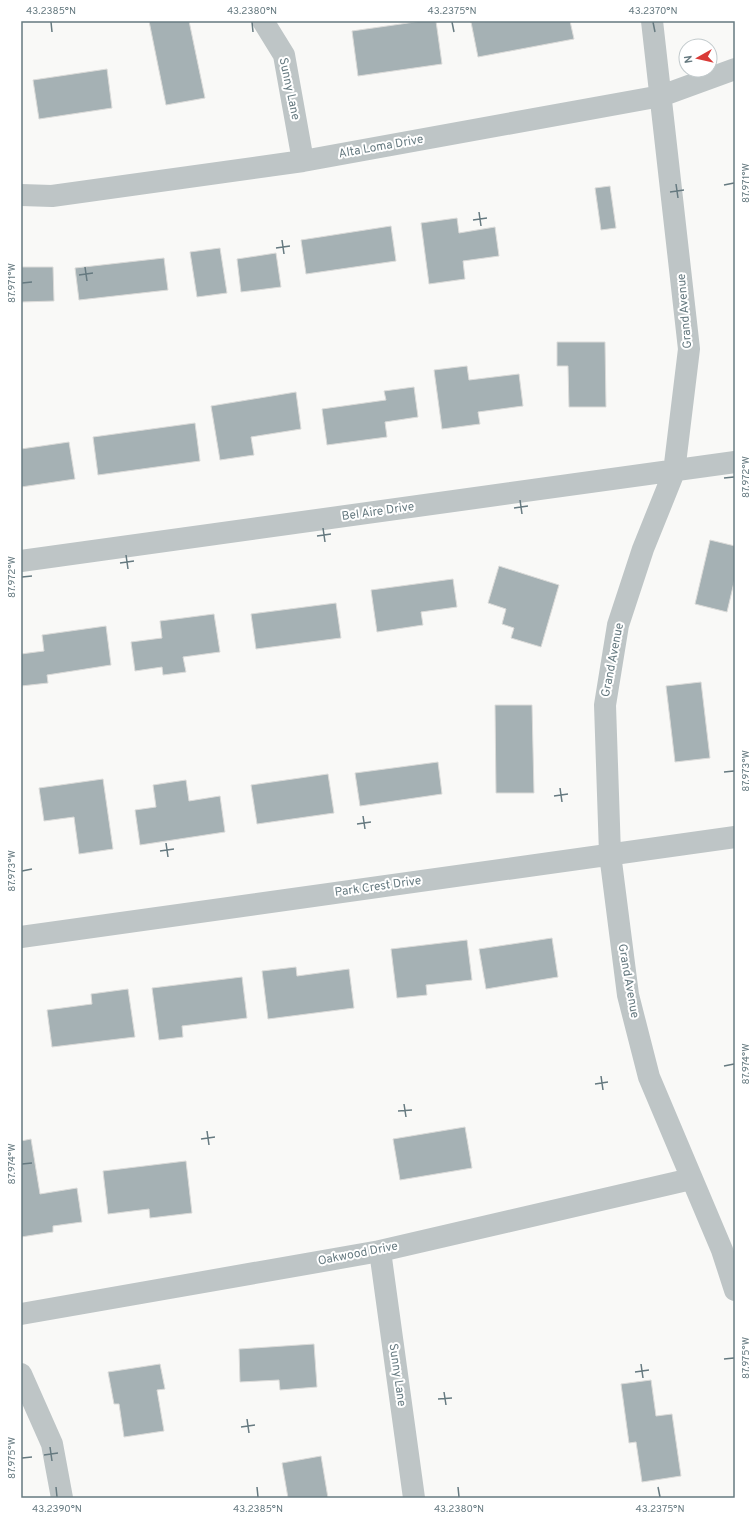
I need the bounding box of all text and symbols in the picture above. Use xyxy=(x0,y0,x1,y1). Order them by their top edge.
text: 43.2385°N xyxy=(26,5,76,18)
text: 43.2380°N xyxy=(227,5,277,18)
text: 43.2375°N xyxy=(427,5,477,18)
text: 43.2370°N xyxy=(629,5,677,18)
north arrow xyxy=(678,38,718,78)
text: N xyxy=(682,54,697,64)
street label: Sunny Lane xyxy=(275,56,303,122)
street label: Alta Loma Drive xyxy=(337,132,425,162)
text: 87.971°W xyxy=(740,163,753,203)
text: 87.971°W xyxy=(6,263,19,303)
street label: Grand Avenue xyxy=(674,273,696,349)
text: 87.972°W xyxy=(740,456,753,498)
street label: Bel Aire Drive xyxy=(341,499,415,525)
text: 87.972°W xyxy=(6,556,19,598)
street label: Grand Avenue xyxy=(598,622,628,698)
text: 87.973°W xyxy=(740,750,753,792)
text: 87.973°W xyxy=(6,850,19,892)
street label: Park Crest Drive xyxy=(334,873,422,901)
street label: Grand Avenue xyxy=(614,943,642,1019)
text: 87.974°W xyxy=(740,1043,753,1085)
text: 87.974°W xyxy=(6,1143,19,1185)
street label: Oakwood Drive xyxy=(317,1238,399,1270)
text: 87.975°W xyxy=(740,1337,753,1379)
street label: Sunny Lane xyxy=(385,1342,409,1408)
text: 87.975°W xyxy=(6,1437,19,1479)
text: 43.2390°N xyxy=(32,1503,82,1516)
text: 43.2385°N xyxy=(233,1503,283,1516)
text: 43.2380°N xyxy=(434,1503,484,1516)
text: 43.2375°N xyxy=(635,1503,685,1516)

